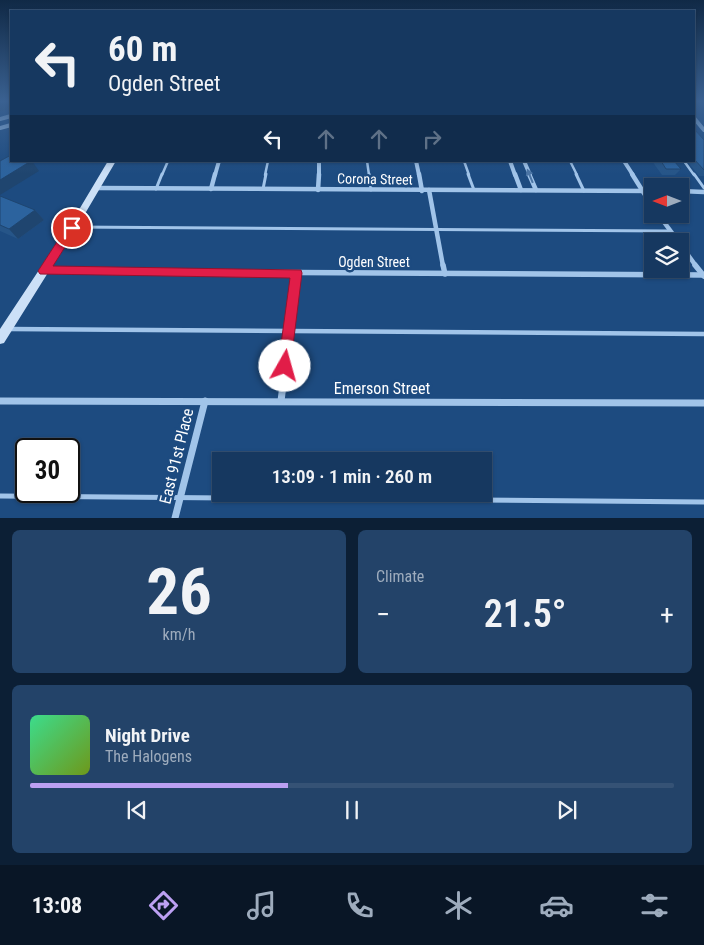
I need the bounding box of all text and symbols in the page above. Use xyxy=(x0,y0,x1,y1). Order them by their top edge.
text: 60 m xyxy=(108,29,177,70)
icon: left xyxy=(25,30,90,95)
text: Ogden Street xyxy=(108,71,221,96)
icon: left xyxy=(259,125,287,153)
icon: ahead xyxy=(312,125,340,153)
icon: ahead xyxy=(365,125,393,153)
icon: right xyxy=(418,125,446,153)
one-way arrow xyxy=(526,168,534,183)
street label: Corona Street xyxy=(337,170,413,188)
north arrow xyxy=(644,178,689,222)
map controls xyxy=(644,178,689,278)
pin xyxy=(51,207,93,249)
icon: arrive xyxy=(58,214,86,242)
button: layers xyxy=(644,233,689,278)
street label: Ogden Street xyxy=(338,254,410,270)
position arrow xyxy=(258,339,310,391)
street label: Emerson Street xyxy=(334,379,431,398)
street label: East 91st Place xyxy=(155,406,198,506)
speed limit sign: 30 xyxy=(15,438,80,503)
text: 13:09 · 1 min · 260 m xyxy=(272,465,432,488)
text: 26 xyxy=(146,554,212,630)
text: Climate xyxy=(376,567,424,586)
text: 21.5° xyxy=(484,592,566,636)
text: − xyxy=(376,598,390,631)
text: + xyxy=(660,598,674,631)
text: km/h xyxy=(163,625,195,644)
text: Night Drive xyxy=(105,724,190,747)
text: The Halogens xyxy=(105,747,192,766)
icon: previous xyxy=(123,796,151,824)
icon: pause xyxy=(338,796,366,824)
icon: next xyxy=(553,796,581,824)
icon: directions xyxy=(146,888,181,923)
icon: music xyxy=(244,888,279,923)
icon: phone xyxy=(342,888,377,923)
icon: climate xyxy=(441,888,476,923)
icon: car xyxy=(539,888,574,923)
icon: filters xyxy=(637,888,672,923)
text: 13:08 xyxy=(32,893,82,918)

